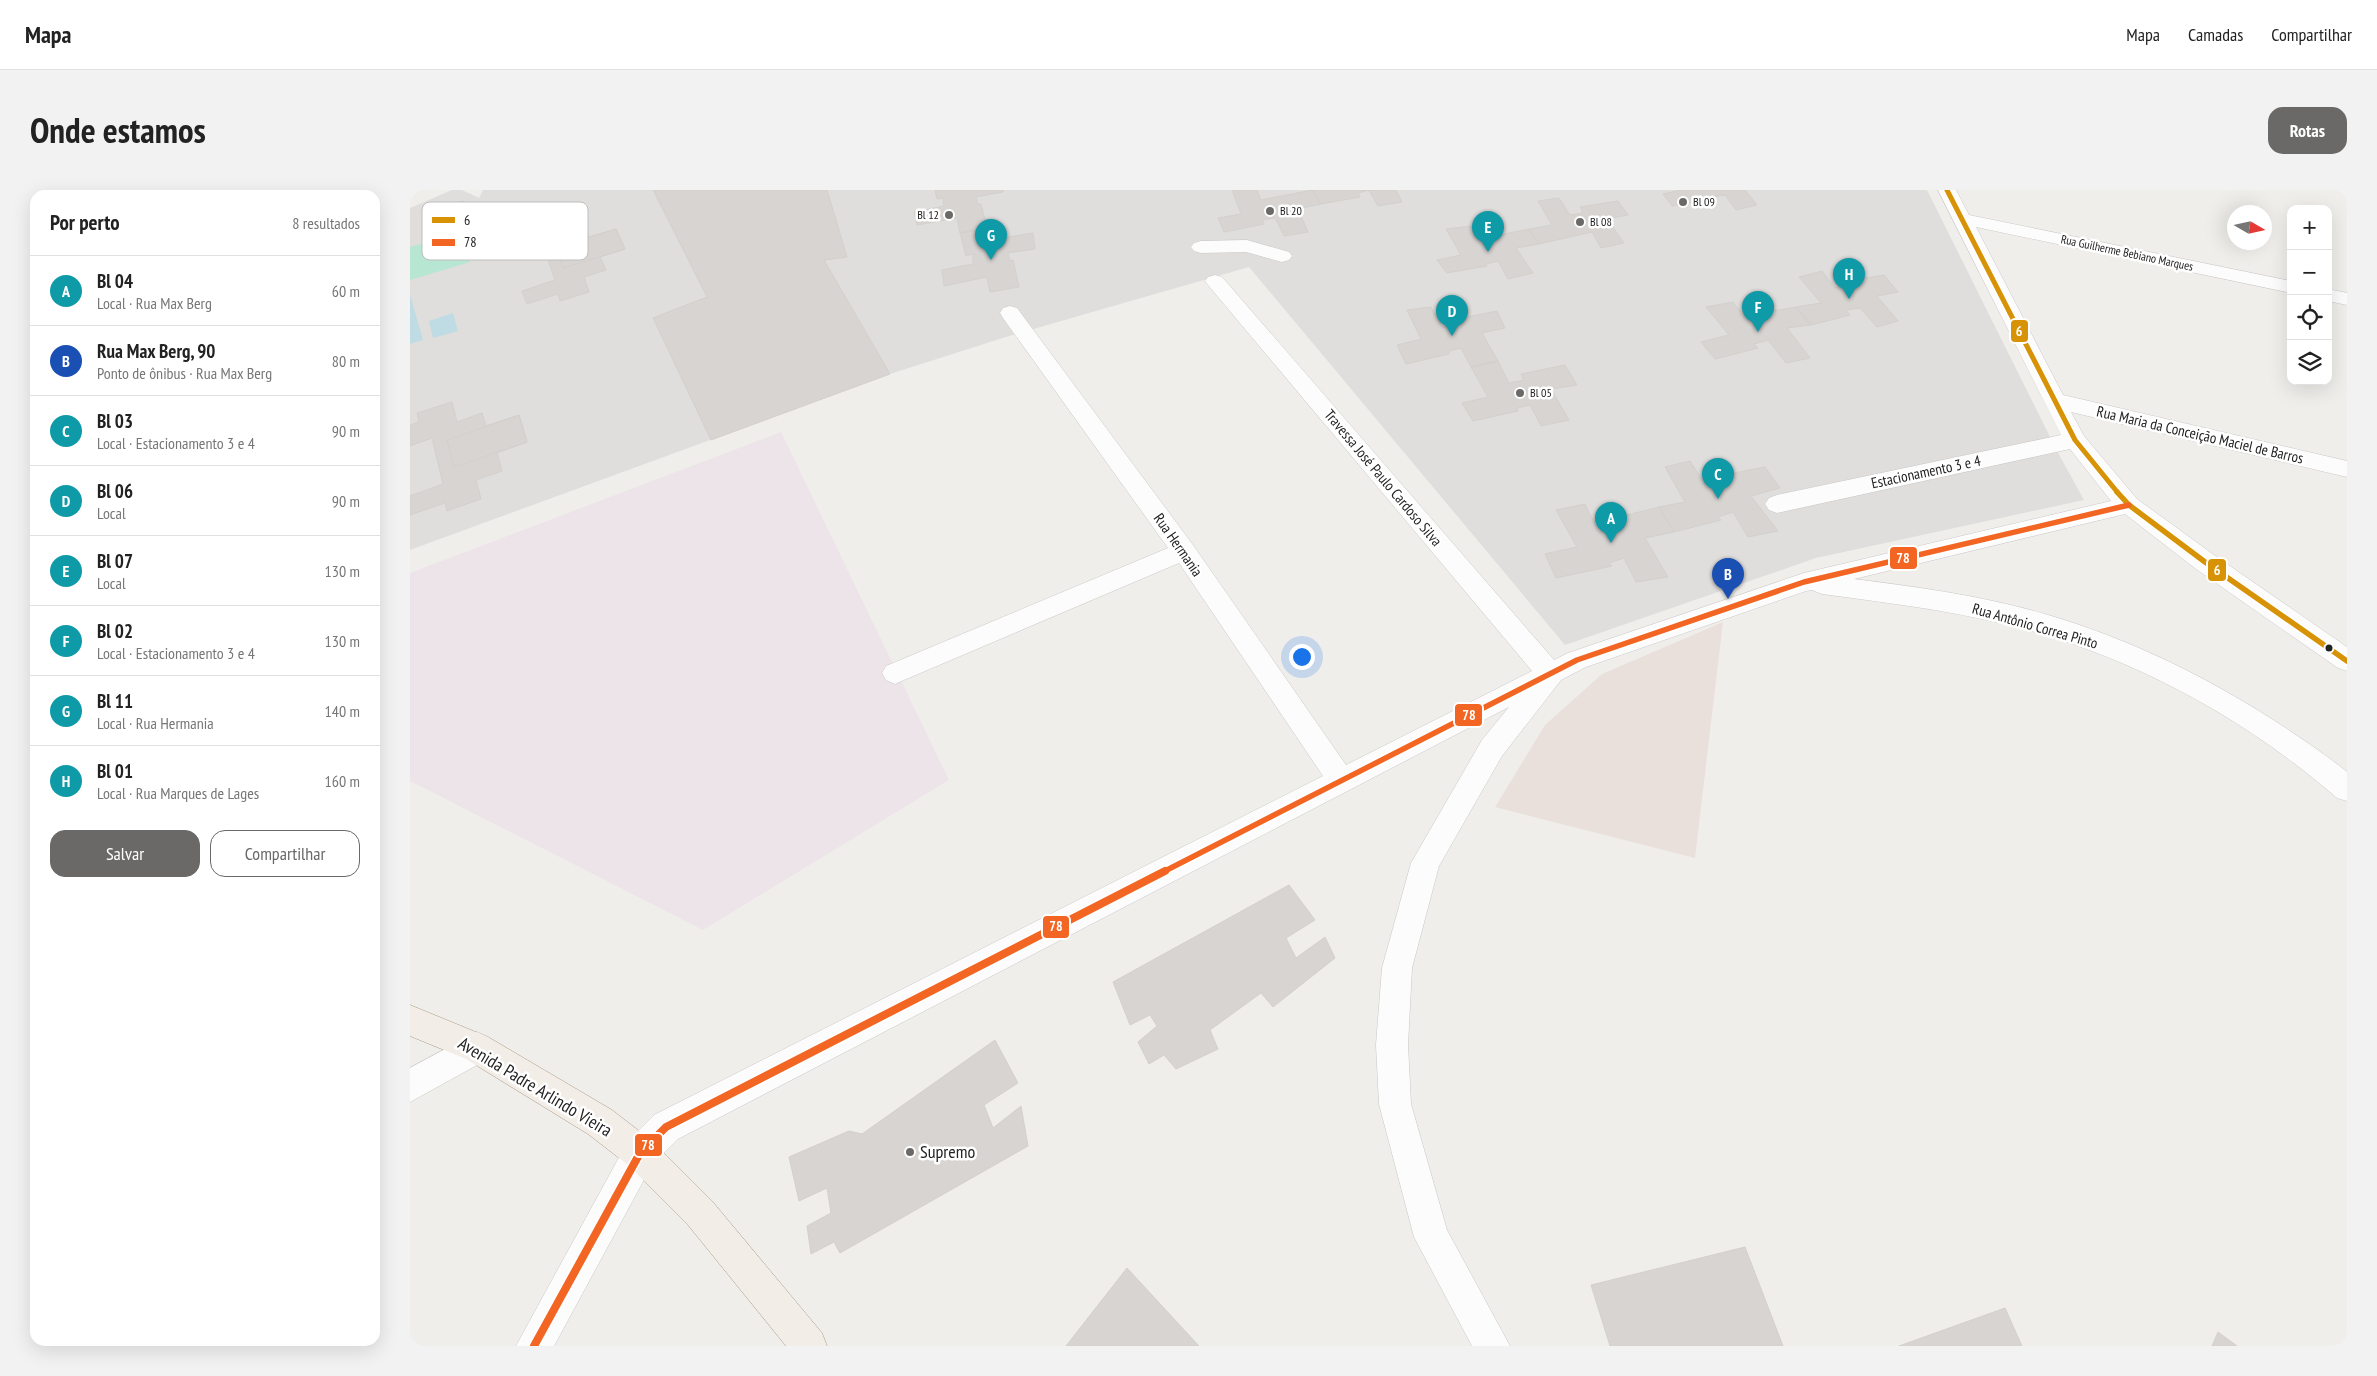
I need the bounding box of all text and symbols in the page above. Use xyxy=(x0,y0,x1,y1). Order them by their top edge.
text: Mapa xyxy=(25,19,72,50)
text: Mapa xyxy=(2126,23,2160,46)
text: Camadas xyxy=(2188,23,2243,46)
text: Compartilhar xyxy=(2271,23,2352,46)
text: Onde estamos xyxy=(30,107,206,153)
button: Rotas xyxy=(2268,107,2347,154)
place label: Bl 09 xyxy=(1693,194,1715,209)
marker: Bl 09 xyxy=(1677,196,1689,208)
legend xyxy=(422,202,588,260)
place label: Bl 20 xyxy=(1280,203,1302,218)
marker: Bl 20 xyxy=(1264,205,1276,217)
north arrow xyxy=(2227,205,2272,250)
map controls xyxy=(2287,205,2332,385)
button: + xyxy=(2287,205,2332,250)
place label: Bl 12 xyxy=(917,207,939,222)
text: Por perto xyxy=(50,209,120,236)
marker: Bl 12 xyxy=(943,209,955,221)
text: 6 xyxy=(464,211,470,229)
pin: E xyxy=(1472,211,1504,252)
text: 8 resultados xyxy=(292,213,360,233)
place label: Bl 08 xyxy=(1590,214,1612,229)
marker: Bl 08 xyxy=(1574,216,1586,228)
pin: G xyxy=(975,219,1007,260)
street label: Rua Guilherme Bebiano Marques xyxy=(2060,231,2195,274)
text: 78 xyxy=(464,233,477,251)
button: − xyxy=(2287,250,2332,295)
pin: H xyxy=(1833,258,1865,299)
text: Bl 04 xyxy=(97,269,133,293)
text: A xyxy=(62,281,70,301)
text: 60 m xyxy=(332,281,360,301)
pin: F xyxy=(1742,291,1774,332)
text: Local · Rua Max Berg xyxy=(97,293,212,313)
pin: D xyxy=(1436,295,1468,336)
button: locate xyxy=(2287,295,2332,340)
line badge: 6 xyxy=(2010,319,2029,343)
text: 6 xyxy=(2016,322,2023,340)
text: Rua Max Berg, 90 xyxy=(97,339,215,363)
button: layers xyxy=(2287,340,2332,385)
text: B xyxy=(62,351,70,371)
text: 80 m xyxy=(332,351,360,371)
text: Ponto de ônibus · Rua Max Berg xyxy=(97,363,272,383)
place label: Bl 05 xyxy=(1530,385,1552,400)
marker: Bl 05 xyxy=(1514,387,1526,399)
street label: Rua Maria da Conceição Maciel de Barros xyxy=(2095,401,2305,468)
street label: Travessa José Paulo Cardoso Silva xyxy=(1321,405,1446,550)
text: Bl 03 xyxy=(97,409,133,433)
text: C xyxy=(62,421,70,441)
text: 90 m xyxy=(332,421,360,441)
text: Local · Estacionamento 3 e 4 xyxy=(97,433,255,453)
street label: Estacionamento 3 e 4 xyxy=(1869,451,1983,492)
pin: C xyxy=(1702,458,1734,499)
text: Bl 06 xyxy=(97,479,133,503)
text: D xyxy=(62,491,70,511)
text: 90 m xyxy=(332,491,360,511)
pin: A xyxy=(1595,502,1627,543)
text: Local xyxy=(97,503,126,523)
street label: Rua Hermania xyxy=(1150,509,1207,580)
line badge: 78 xyxy=(1889,546,1918,570)
text: Bl 07 xyxy=(97,549,133,573)
text: 78 xyxy=(1896,549,1910,567)
pin: B xyxy=(1712,558,1744,599)
line badge: 6 xyxy=(2207,558,2227,582)
text: E xyxy=(63,561,69,581)
text: 130 m xyxy=(325,561,360,581)
text: 6 xyxy=(2214,561,2221,579)
text: Local xyxy=(97,573,126,593)
street label: Rua Antônio Correa Pinto xyxy=(1970,599,2100,653)
text: Bl 02 xyxy=(97,619,133,643)
text: F xyxy=(63,631,69,651)
text: 130 m xyxy=(325,631,360,651)
text: Local · Estacionamento 3 e 4 xyxy=(97,643,255,663)
unlabelled marker xyxy=(2324,643,2334,653)
your location xyxy=(1289,644,1315,670)
text: Bl 11 xyxy=(97,689,133,713)
text: G xyxy=(62,701,70,721)
text: 140 m xyxy=(325,701,360,721)
line badge: 78 xyxy=(1454,703,1483,727)
text: 78 xyxy=(1462,706,1476,724)
text: Local · Rua Hermania xyxy=(97,713,214,733)
text: Bl 01 xyxy=(97,759,133,783)
text: H xyxy=(62,771,70,791)
text: 160 m xyxy=(325,771,360,791)
text: Local · Rua Marques de Lages xyxy=(97,783,259,803)
button: Salvar xyxy=(50,830,200,877)
button: Compartilhar xyxy=(210,830,360,877)
line badge: 78 xyxy=(1042,915,1070,939)
text: 78 xyxy=(1049,917,1063,935)
street label: Avenida Padre Arlindo Vieira xyxy=(454,1032,616,1142)
line badge: 78 xyxy=(634,1133,663,1157)
text: 78 xyxy=(641,1136,655,1154)
place label: Supremo xyxy=(920,1140,975,1163)
marker: Supremo xyxy=(904,1146,916,1158)

